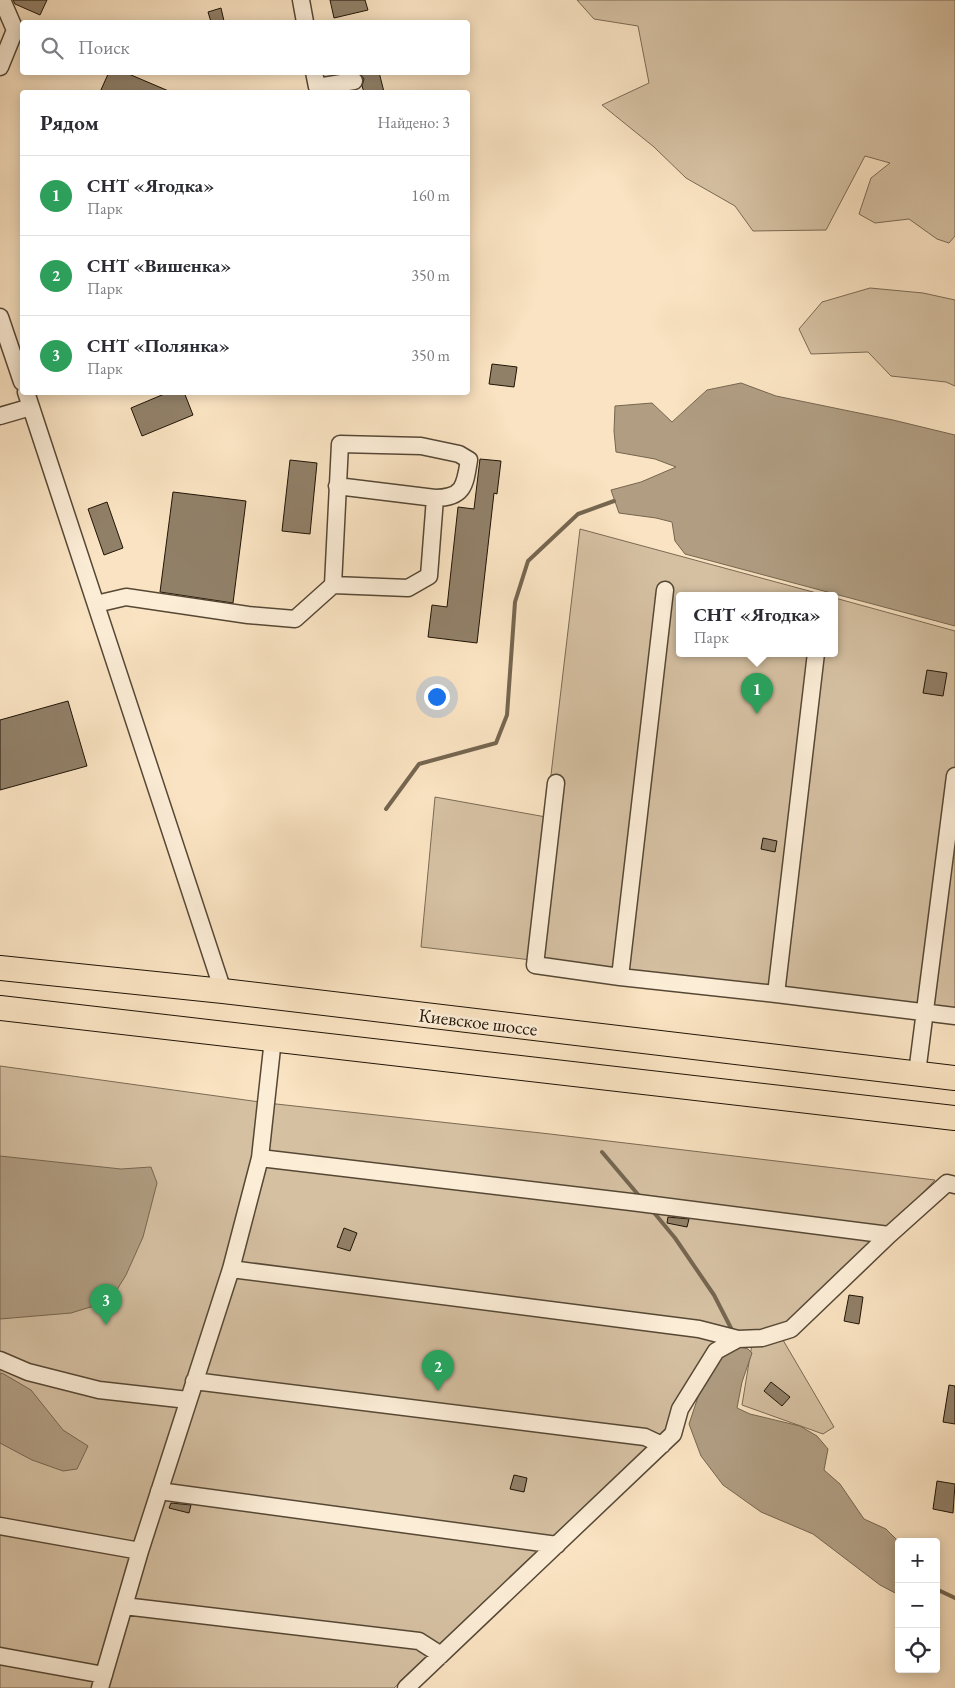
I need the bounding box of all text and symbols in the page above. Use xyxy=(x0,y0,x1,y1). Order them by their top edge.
search box xyxy=(20,20,470,75)
icon: search xyxy=(38,34,66,62)
text: Поиск xyxy=(78,35,130,60)
text: Рядом xyxy=(40,109,99,136)
text: Найдено: 3 xyxy=(378,112,450,133)
text: СНТ «Ягодка» xyxy=(87,173,214,198)
text: 1 xyxy=(52,185,60,206)
text: 160 m xyxy=(411,185,450,206)
text: Парк xyxy=(87,198,123,219)
text: СНТ «Вишенка» xyxy=(87,253,231,278)
text: 2 xyxy=(52,265,60,286)
text: 350 m xyxy=(411,265,450,286)
text: Парк xyxy=(87,278,123,299)
text: СНТ «Полянка» xyxy=(87,333,230,358)
text: 3 xyxy=(52,345,60,366)
text: 350 m xyxy=(411,345,450,366)
text: Парк xyxy=(87,358,123,379)
popup xyxy=(676,592,838,657)
text: СНТ «Ягодка» xyxy=(693,602,821,627)
text: Парк xyxy=(693,627,729,648)
pin: 1 xyxy=(741,673,773,714)
your location xyxy=(424,684,450,710)
street label: Киевское шоссе xyxy=(417,1002,539,1042)
pin: 3 xyxy=(90,1284,122,1325)
pin: 2 xyxy=(422,1350,454,1391)
map controls xyxy=(895,1538,940,1673)
button: + xyxy=(895,1538,940,1583)
button: − xyxy=(895,1583,940,1628)
button: locate xyxy=(895,1628,940,1673)

